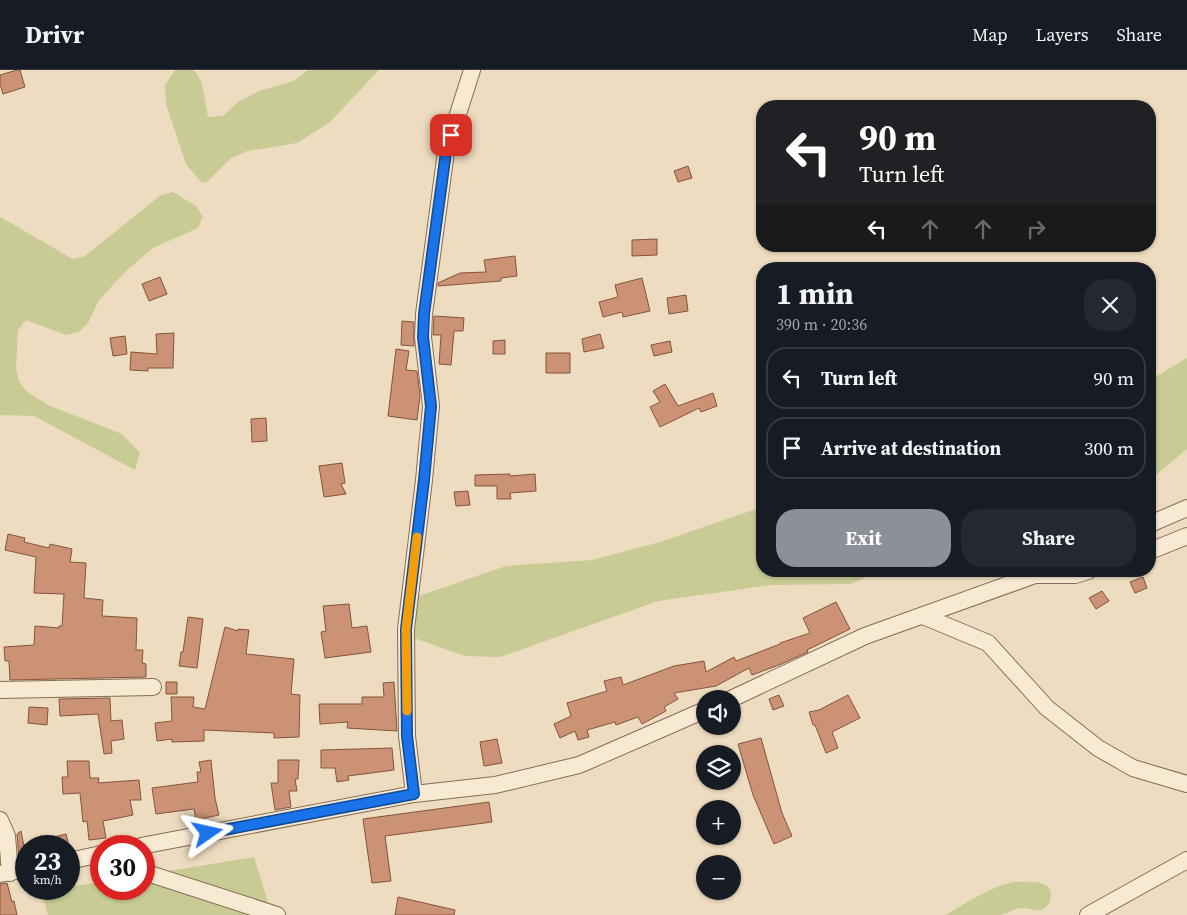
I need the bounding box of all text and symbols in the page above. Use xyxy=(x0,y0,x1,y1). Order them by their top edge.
text: Drivr xyxy=(25,18,84,51)
text: Map xyxy=(972,22,1007,47)
text: Layers xyxy=(1035,22,1088,47)
text: Share xyxy=(1116,22,1162,47)
pin xyxy=(430,114,472,156)
text: 90 m xyxy=(859,114,936,162)
icon: left xyxy=(776,120,841,185)
icon: arrive xyxy=(437,121,465,149)
text: Turn left xyxy=(859,159,944,189)
icon: left xyxy=(863,215,891,243)
icon: ahead xyxy=(916,215,944,243)
icon: ahead xyxy=(969,215,997,243)
icon: right xyxy=(1022,215,1050,243)
text: 1 min xyxy=(776,273,854,314)
button: close xyxy=(1084,279,1136,331)
text: 390 m · 20:36 xyxy=(776,313,867,335)
icon: left xyxy=(778,364,806,392)
text: Turn left xyxy=(821,365,897,391)
text: 90 m xyxy=(1093,365,1134,391)
icon: arrive xyxy=(778,434,806,462)
text: Arrive at destination xyxy=(821,435,1001,461)
text: 300 m xyxy=(1084,435,1134,461)
button: Exit xyxy=(776,509,951,567)
button: Share xyxy=(961,509,1136,567)
map controls xyxy=(696,690,741,900)
button: sound xyxy=(696,690,741,735)
button: layers xyxy=(696,745,741,790)
button: + xyxy=(696,800,741,845)
position arrow xyxy=(181,806,233,858)
speed limit sign: 30 xyxy=(90,835,155,900)
text: 23 xyxy=(34,844,61,878)
button: − xyxy=(696,855,741,900)
text: km/h xyxy=(33,872,62,888)

